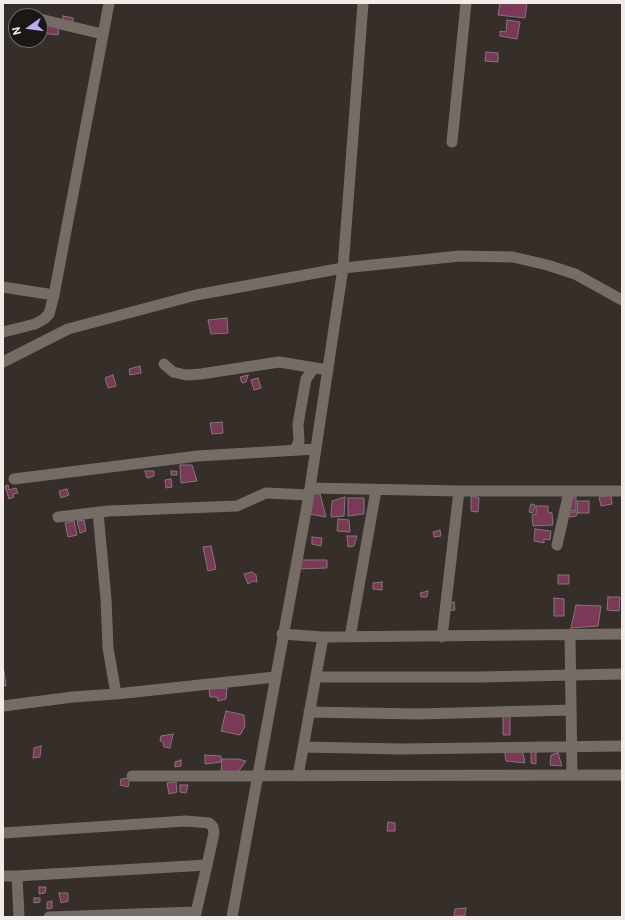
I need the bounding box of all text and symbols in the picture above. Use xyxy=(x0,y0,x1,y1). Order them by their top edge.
north arrow xyxy=(8,8,48,48)
text: N xyxy=(10,25,24,36)

